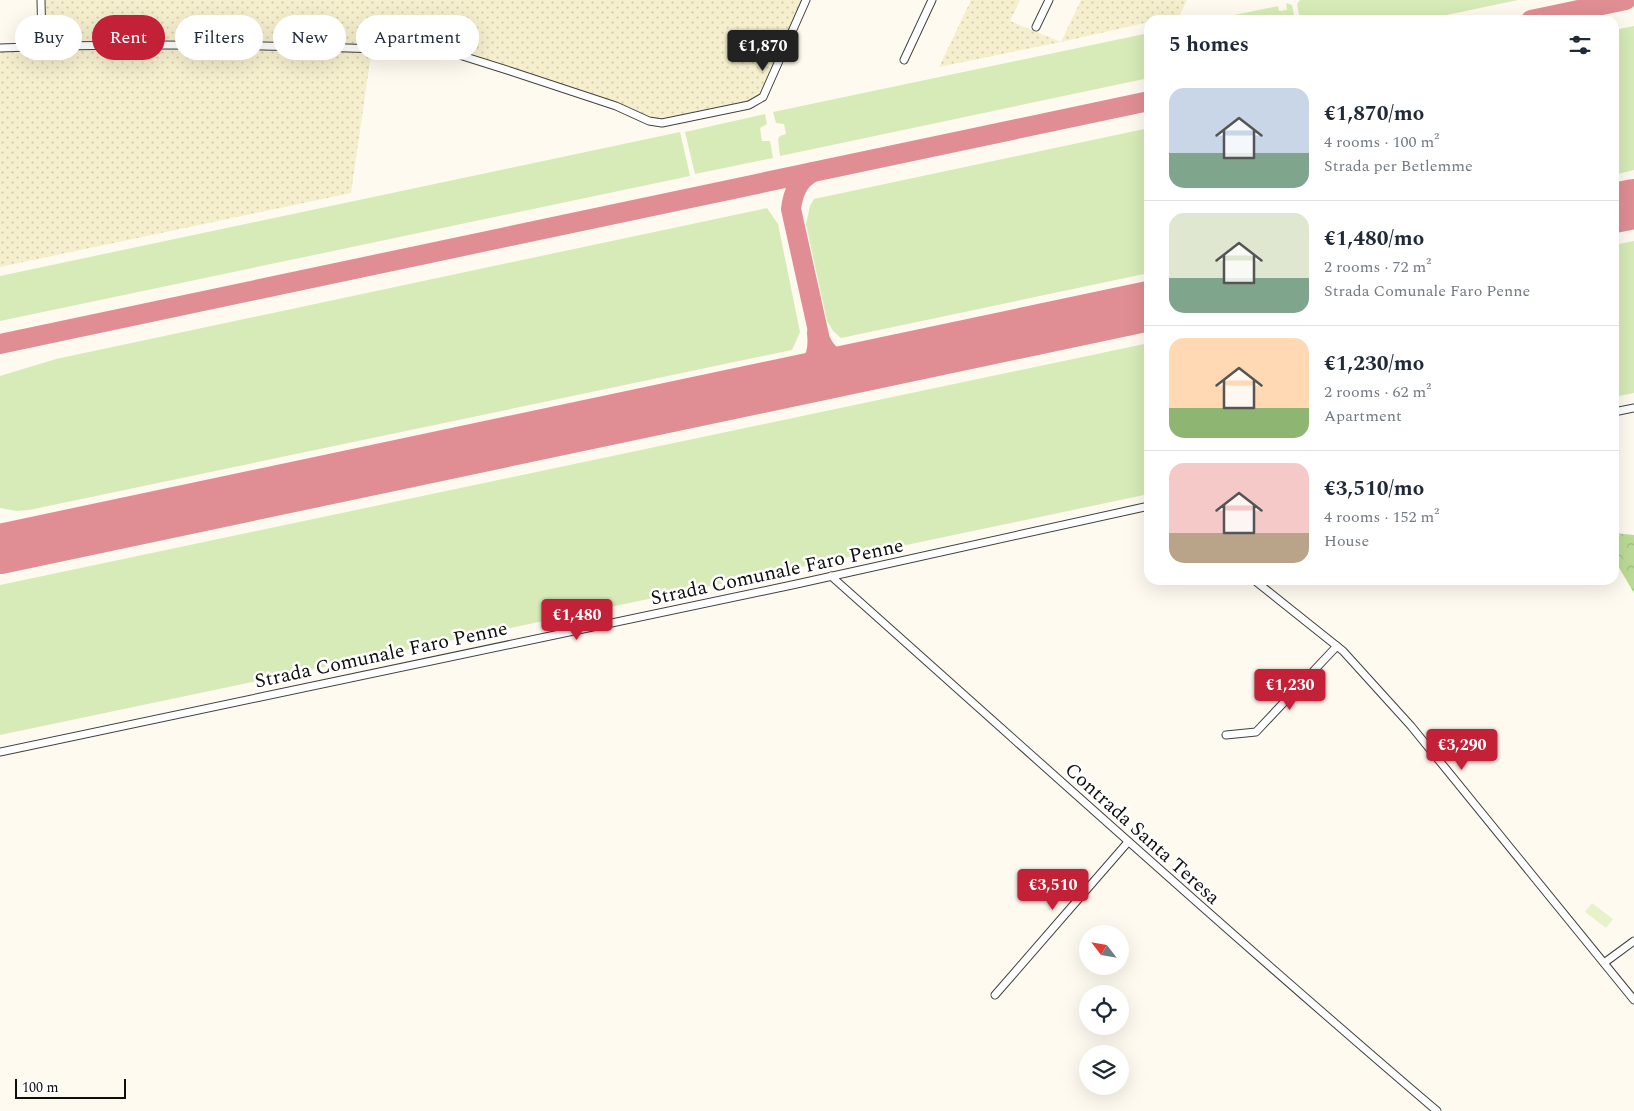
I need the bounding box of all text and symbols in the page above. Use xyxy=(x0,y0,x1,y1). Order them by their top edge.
chip: Buy xyxy=(15,15,82,60)
chip: Rent xyxy=(92,15,165,60)
chip: Filters xyxy=(175,15,263,60)
chip: New xyxy=(273,15,346,60)
chip: Apartment xyxy=(356,15,479,60)
text: 5 homes xyxy=(1169,29,1249,61)
pin: €1,870 xyxy=(722,30,804,72)
icon: filters xyxy=(1566,31,1594,59)
text: €1,870 xyxy=(738,34,788,58)
text: €1,870/mo xyxy=(1324,98,1424,130)
icon: home xyxy=(1209,108,1269,168)
text: 4 rooms · 100 m² xyxy=(1324,130,1439,154)
text: Strada per Betlemme xyxy=(1324,154,1473,178)
text: €1,480/mo xyxy=(1324,223,1424,255)
icon: home xyxy=(1209,233,1269,293)
text: 2 rooms · 72 m² xyxy=(1324,255,1431,279)
text: Strada Comunale Faro Penne xyxy=(1324,279,1530,303)
text: €1,230/mo xyxy=(1324,348,1424,380)
icon: home xyxy=(1209,358,1269,418)
text: 2 rooms · 62 m² xyxy=(1324,380,1431,404)
text: Apartment xyxy=(1324,404,1402,428)
text: €3,510/mo xyxy=(1324,473,1424,505)
icon: home xyxy=(1209,483,1269,543)
text: 4 rooms · 152 m² xyxy=(1324,505,1439,529)
text: House xyxy=(1324,529,1369,553)
street label: Strada Comunale Faro Penne xyxy=(648,530,906,613)
pin: €1,480 xyxy=(536,598,618,641)
text: €1,480 xyxy=(552,603,602,627)
street label: Strada Comunale Faro Penne xyxy=(252,613,510,696)
pin: €1,230 xyxy=(1249,668,1331,711)
text: €1,230 xyxy=(1265,673,1315,697)
pin: €3,290 xyxy=(1421,728,1503,771)
text: €3,290 xyxy=(1437,733,1487,757)
street label: Contrada Santa Teresa xyxy=(1058,755,1227,912)
pin: €3,510 xyxy=(1012,868,1094,911)
text: €3,510 xyxy=(1028,873,1078,897)
north arrow xyxy=(1079,925,1129,975)
map controls xyxy=(1079,925,1129,1095)
button: locate xyxy=(1079,985,1129,1035)
button: layers xyxy=(1079,1045,1129,1095)
scale bar xyxy=(15,1076,126,1099)
text: 100 m xyxy=(22,1077,59,1098)

